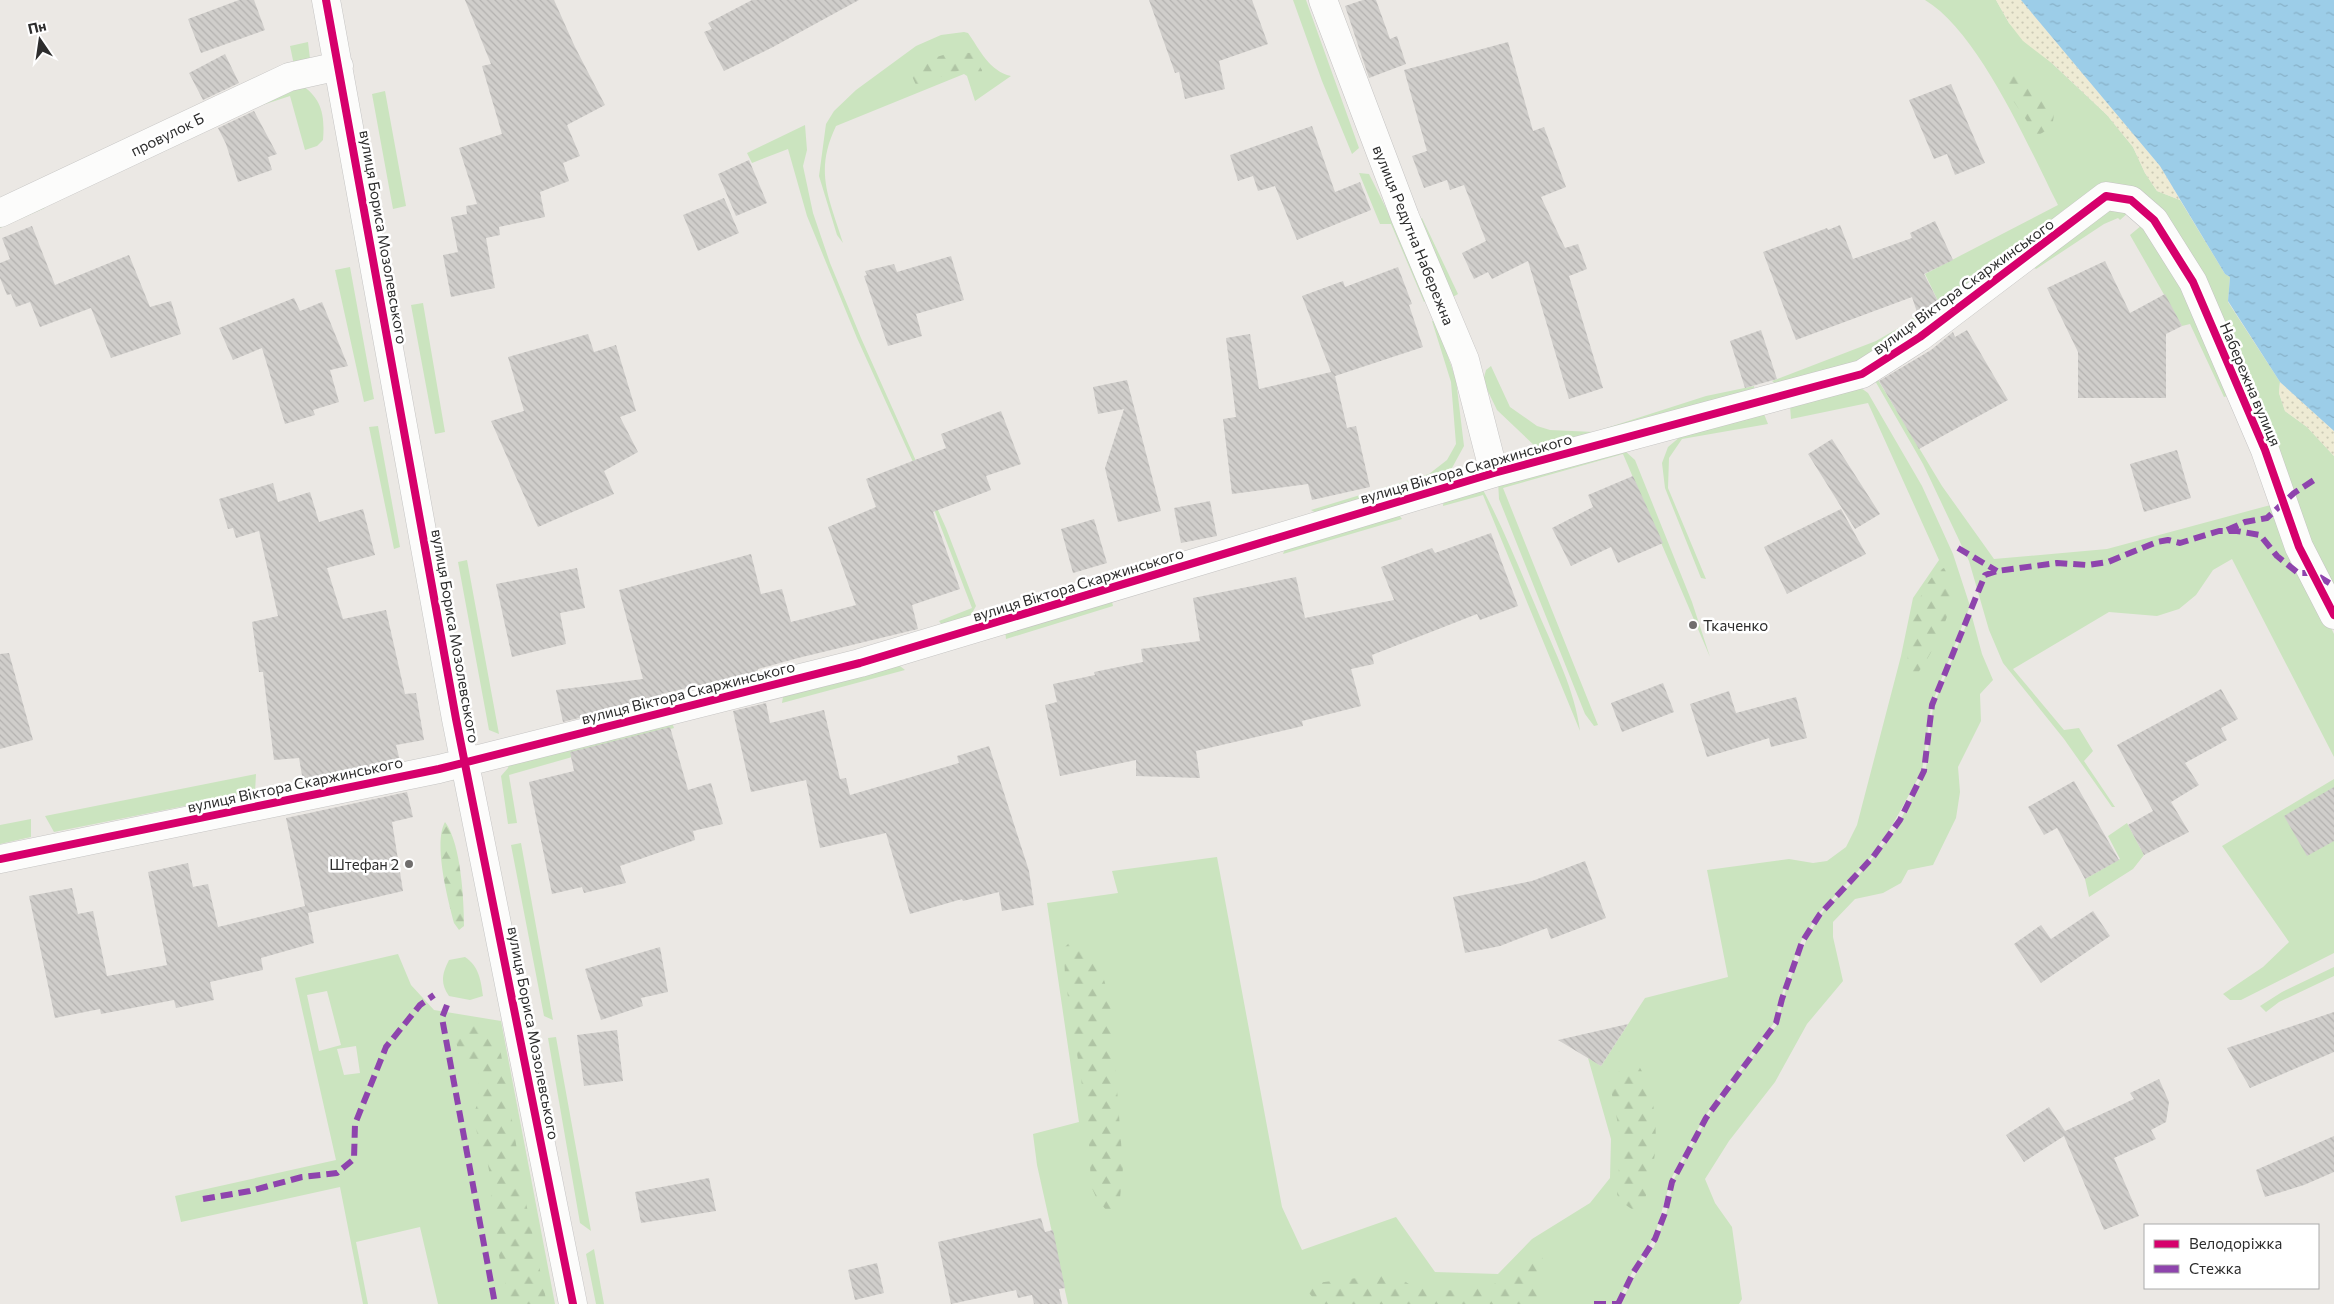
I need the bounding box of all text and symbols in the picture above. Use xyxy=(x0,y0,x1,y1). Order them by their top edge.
north arrow xyxy=(15,15,65,65)
text: Пн xyxy=(26,16,48,37)
street label: провулок Б xyxy=(127,109,207,159)
street label: вулиця Бориса Мозолевського xyxy=(356,129,412,345)
street label: вулиця Редутна Набережна xyxy=(1370,142,1458,328)
street label: вулиця Віктора Скаржинського xyxy=(1869,214,2057,358)
street label: Набережна вулиця xyxy=(2217,319,2285,449)
street label: вулиця Віктора Скаржинського xyxy=(1358,429,1574,507)
street label: вулиця Бориса Мозолевського xyxy=(428,528,484,744)
street label: вулиця Віктора Скаржинського xyxy=(970,543,1186,625)
place label: Ткаченко xyxy=(1703,616,1768,634)
marker: Ткаченко xyxy=(1687,619,1699,631)
street label: вулиця Віктора Скаржинського xyxy=(579,657,797,727)
street label: вулиця Віктора Скаржинського xyxy=(186,752,404,816)
place label: Штефан 2 xyxy=(329,855,399,873)
marker: Штефан 2 xyxy=(403,858,415,870)
street label: вулиця Бориса Мозолевського xyxy=(504,925,564,1141)
legend xyxy=(2144,1224,2319,1289)
text: Велодоріжка xyxy=(2189,1234,2282,1252)
text: Стежка xyxy=(2189,1259,2242,1277)

